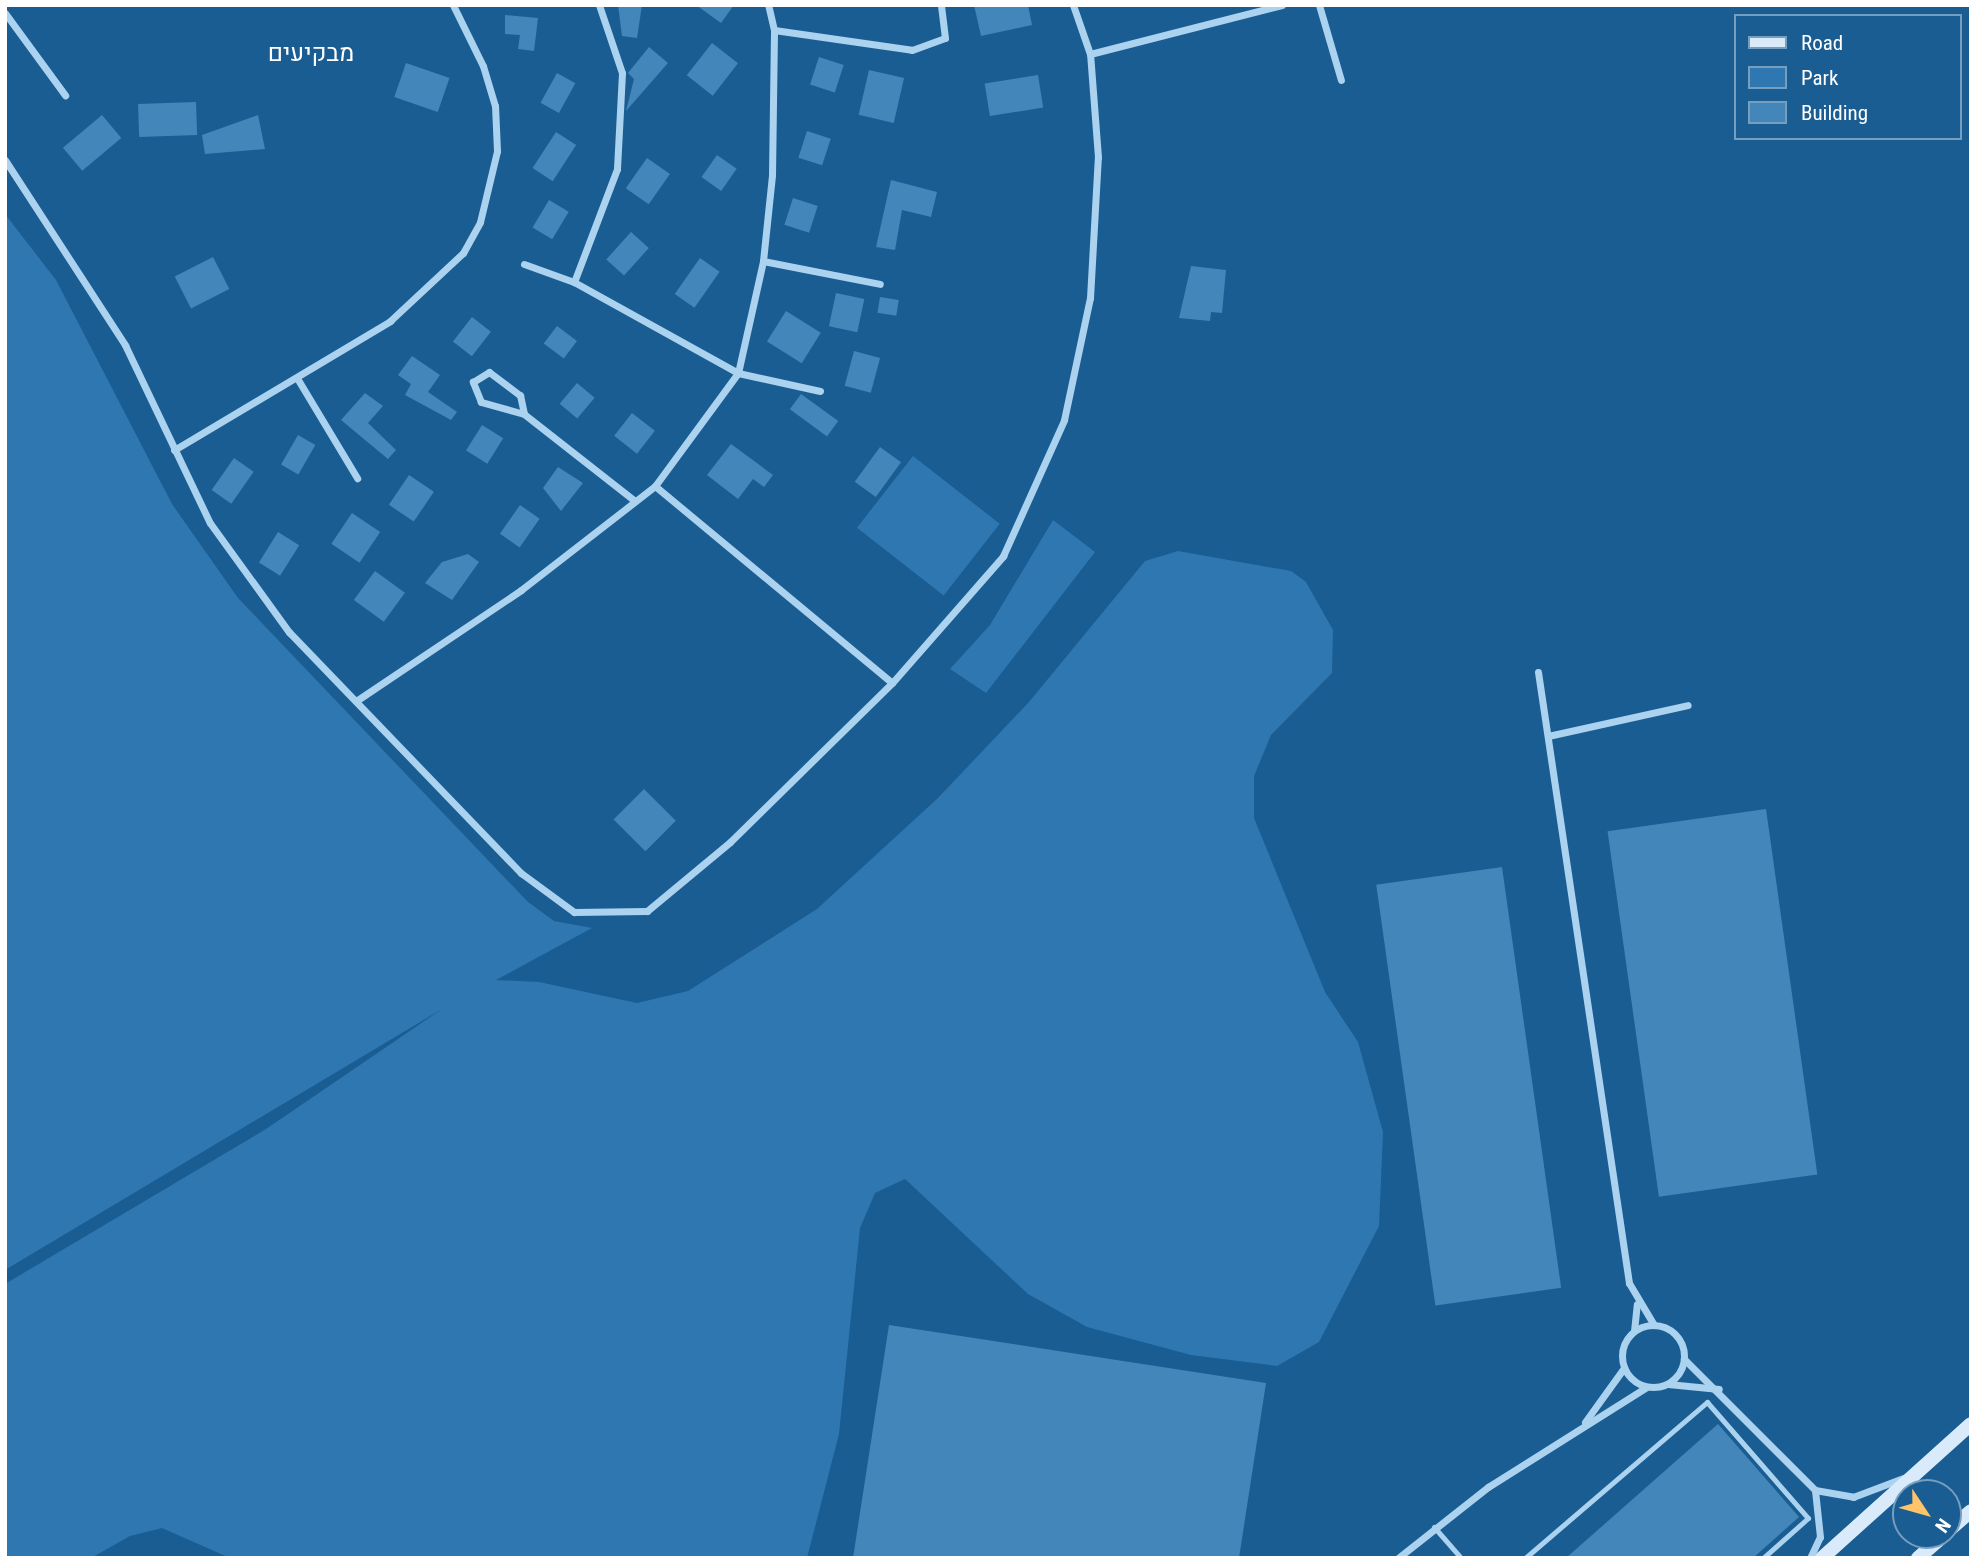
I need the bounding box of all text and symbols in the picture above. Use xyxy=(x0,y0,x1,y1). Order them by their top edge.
legend xyxy=(1734,14,1962,140)
text: Road xyxy=(1801,31,1843,55)
district label: מבקיעים xyxy=(268,40,354,68)
text: Park xyxy=(1801,66,1838,90)
text: Building xyxy=(1801,101,1868,125)
north arrow xyxy=(1892,1479,1962,1549)
text: N xyxy=(1930,1514,1956,1537)

